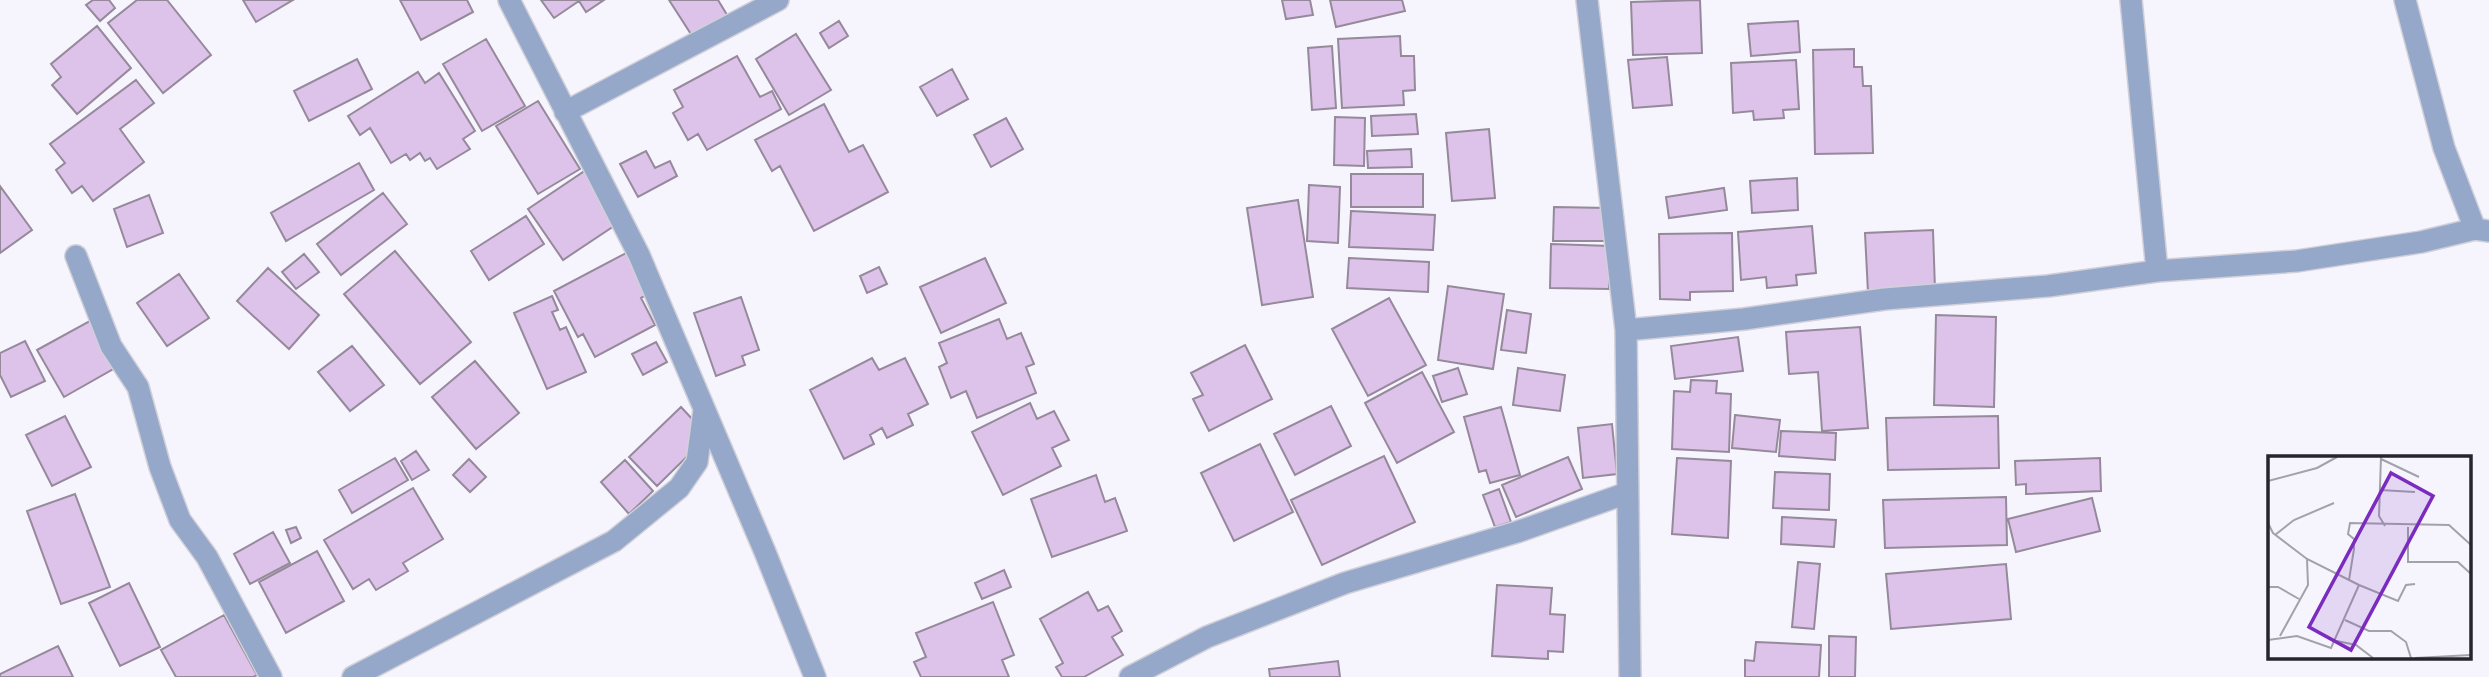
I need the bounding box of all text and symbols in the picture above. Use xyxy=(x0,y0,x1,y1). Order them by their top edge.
inset map xyxy=(2268,456,2472,660)

